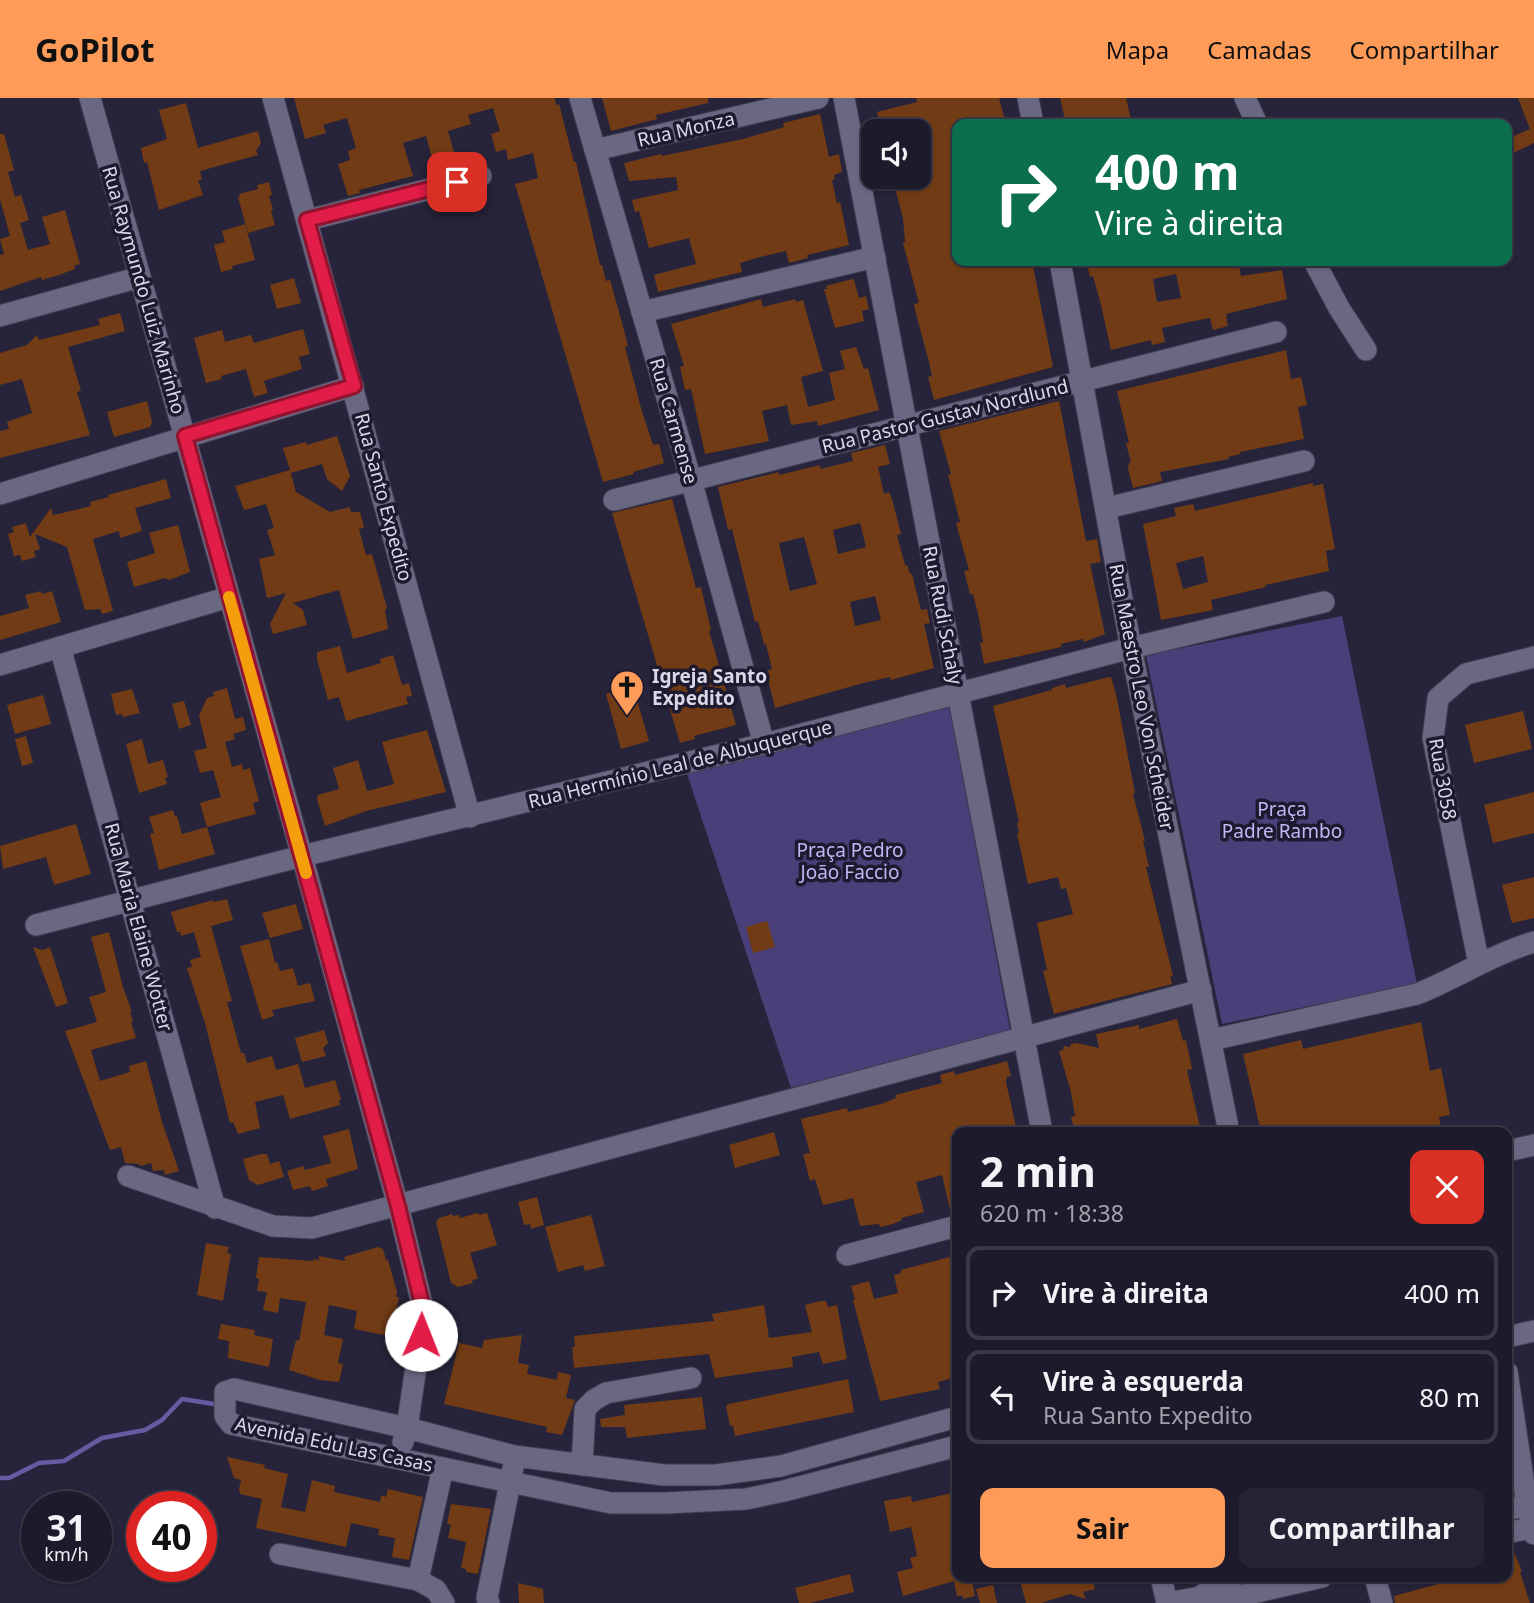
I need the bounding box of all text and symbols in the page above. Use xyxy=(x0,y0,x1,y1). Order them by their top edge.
text: GoPilot xyxy=(35,27,155,72)
text: Mapa xyxy=(1106,33,1169,66)
text: Camadas xyxy=(1207,33,1311,66)
text: Compartilhar xyxy=(1349,33,1499,66)
street label: Rua Monza xyxy=(635,105,737,153)
map controls xyxy=(861,119,931,189)
button: sound xyxy=(861,119,931,189)
text: 400 m xyxy=(1095,138,1240,204)
icon: right xyxy=(980,147,1071,238)
pin xyxy=(427,152,487,212)
street label: Rua Raymundo Luiz Marinho xyxy=(96,163,192,417)
icon: arrive xyxy=(438,163,476,201)
text: Vire à direita xyxy=(1095,201,1284,244)
street label: Rua Carmense xyxy=(644,355,704,487)
street label: Rua Pastor Gustav Nordlund xyxy=(819,373,1071,459)
street label: Rua Santo Expedito xyxy=(349,410,419,584)
street label: Rua Rudi Schaly xyxy=(917,543,969,687)
street label: Rua Maestro Leo Von Scheider xyxy=(1103,561,1181,833)
place label: Igreja Santo Expedito xyxy=(652,663,767,711)
church icon: Igreja Santo Expedito xyxy=(608,668,646,717)
street label: Rua Hermínio Leal de Albuquerque xyxy=(525,714,835,814)
street label: Rua 3058 xyxy=(1423,736,1463,822)
park label: Praça Padre Rambo xyxy=(1222,796,1342,844)
street label: Rua Maria Elaine Wotter xyxy=(99,820,179,1034)
park label: Praça Pedro João Faccio xyxy=(796,837,904,885)
text: 2 min xyxy=(980,1142,1096,1199)
button: close xyxy=(1410,1150,1484,1224)
text: 620 m · 18:38 xyxy=(980,1197,1124,1229)
icon: right xyxy=(984,1274,1022,1312)
text: Vire à direita xyxy=(1043,1275,1209,1311)
text: 400 m xyxy=(1404,1275,1480,1311)
position arrow xyxy=(384,1298,458,1372)
text: Vire à esquerda xyxy=(1043,1363,1244,1399)
icon: left xyxy=(984,1378,1022,1416)
text: 80 m xyxy=(1419,1379,1480,1415)
text: Rua Santo Expedito xyxy=(1043,1399,1253,1431)
street label: Avenida Edu Las Casas xyxy=(233,1410,435,1478)
button: Sair xyxy=(980,1488,1225,1568)
button: Compartilhar xyxy=(1239,1488,1484,1568)
speed limit sign: 40 xyxy=(126,1491,217,1582)
text: 31 xyxy=(46,1504,87,1551)
text: km/h xyxy=(44,1542,89,1566)

